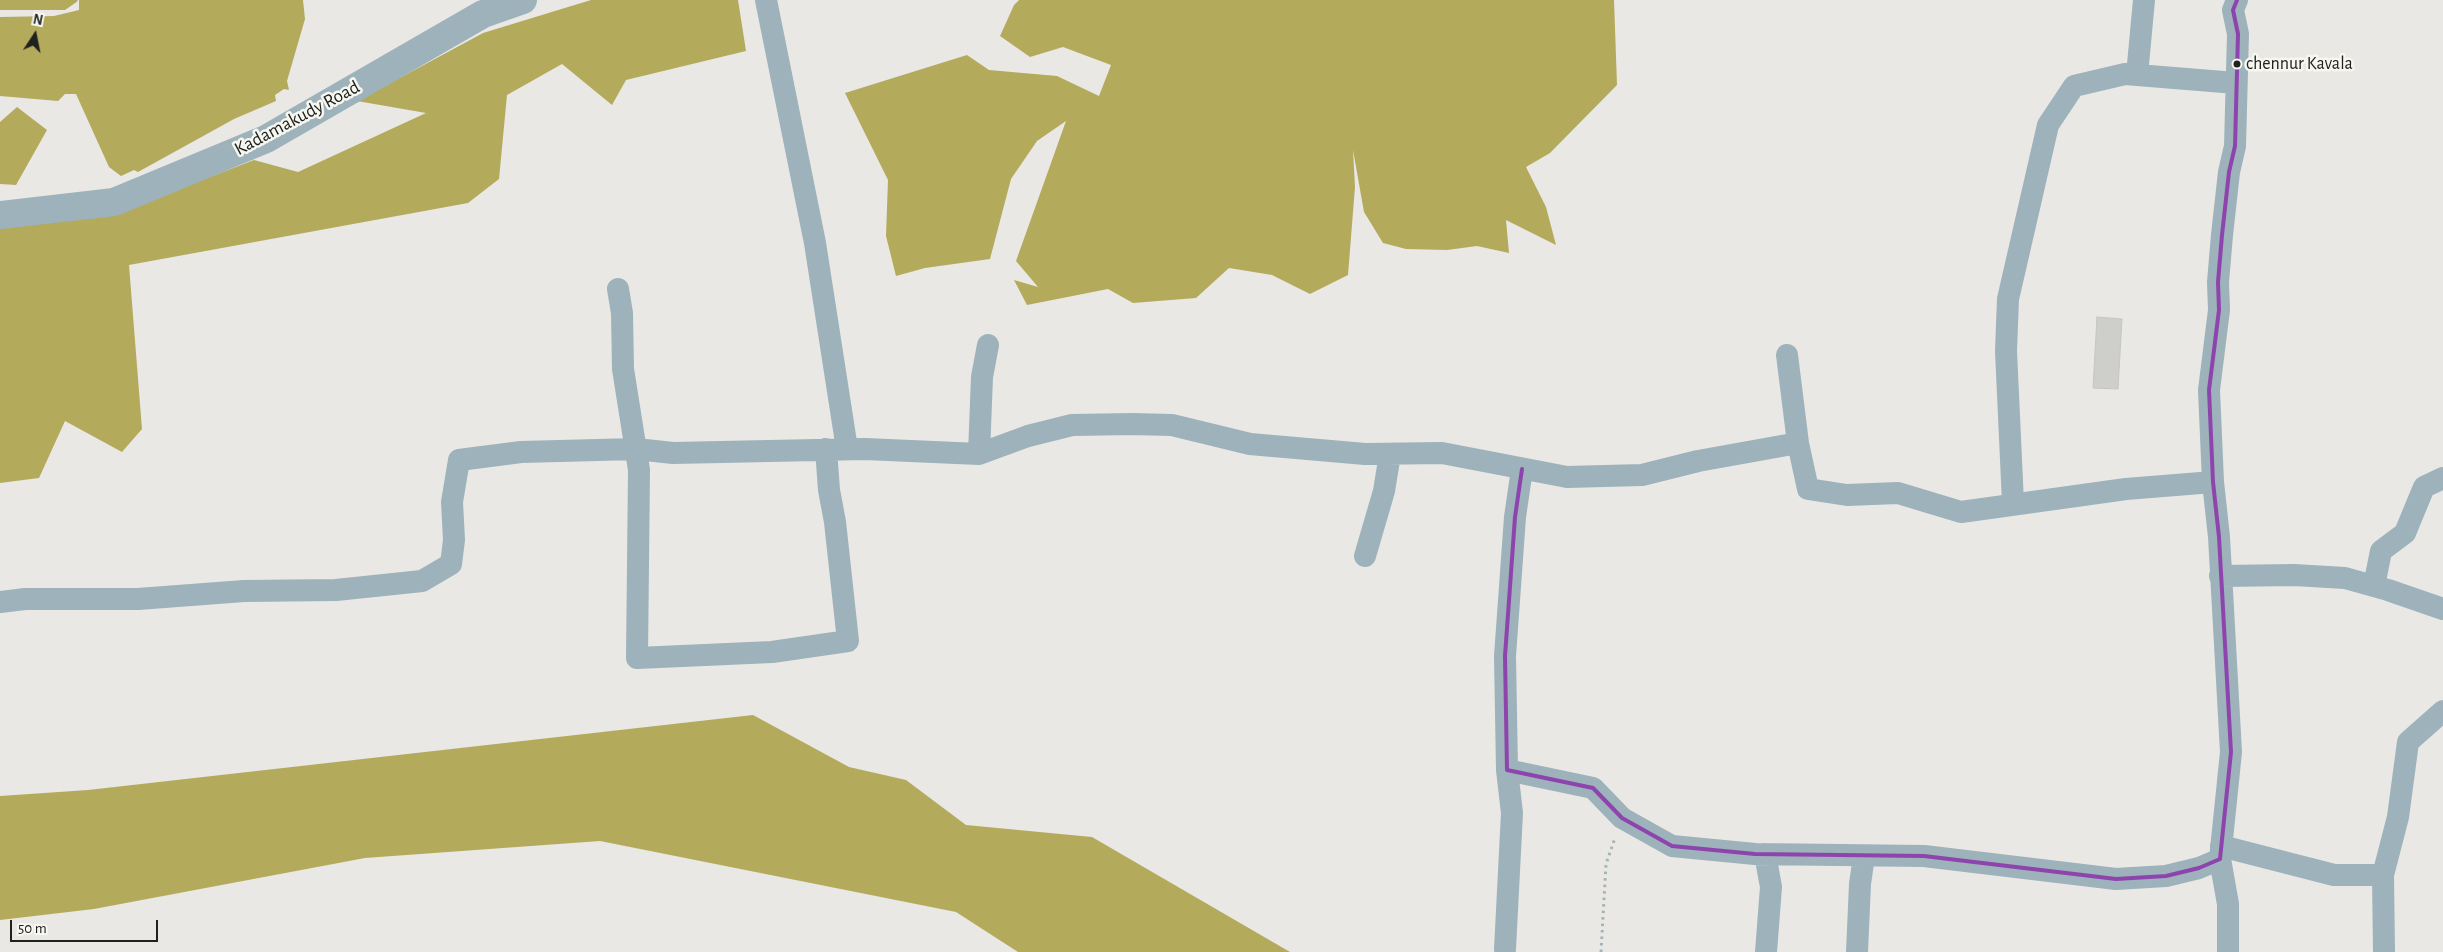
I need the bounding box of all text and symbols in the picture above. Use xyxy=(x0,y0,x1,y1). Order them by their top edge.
north arrow xyxy=(10,10,60,60)
text: N xyxy=(32,12,44,28)
place label: chennur Kavala xyxy=(2246,53,2353,75)
marker: chennur Kavala xyxy=(2232,59,2242,69)
street label: Kadamakudy Road xyxy=(230,75,364,161)
scale bar xyxy=(12,910,160,942)
text: 50 m xyxy=(18,921,47,936)

